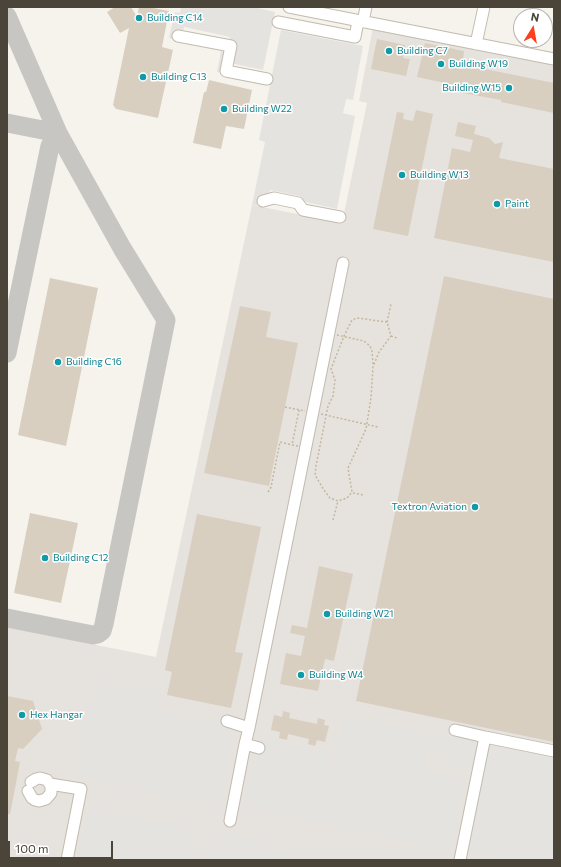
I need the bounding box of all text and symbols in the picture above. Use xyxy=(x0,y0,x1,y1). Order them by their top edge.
north arrow xyxy=(513,8,553,48)
text: N xyxy=(530,10,540,24)
place label: Building C14 xyxy=(147,12,203,24)
marker: Building C14 xyxy=(134,13,144,23)
place label: Building C7 xyxy=(397,45,448,57)
marker: Building C7 xyxy=(384,46,394,56)
place label: Building W19 xyxy=(449,58,508,70)
marker: Building W19 xyxy=(436,59,446,69)
place label: Building C13 xyxy=(151,71,206,83)
marker: Building C13 xyxy=(138,72,148,82)
place label: Building W15 xyxy=(442,82,501,94)
marker: Building W15 xyxy=(504,83,514,93)
place label: Building W22 xyxy=(232,103,292,115)
marker: Building W22 xyxy=(219,104,229,114)
place label: Building W13 xyxy=(410,169,469,181)
marker: Building W13 xyxy=(397,170,407,180)
place label: Paint xyxy=(505,198,529,210)
marker: Paint xyxy=(492,199,502,209)
place label: Building C16 xyxy=(66,356,122,368)
marker: Building C16 xyxy=(53,357,63,367)
place label: Textron Aviation xyxy=(391,501,467,513)
marker: Textron Aviation xyxy=(470,502,480,512)
place label: Building C12 xyxy=(53,552,108,564)
marker: Building C12 xyxy=(40,553,50,563)
place label: Building W21 xyxy=(335,608,394,620)
marker: Building W21 xyxy=(322,609,332,619)
place label: Building W4 xyxy=(309,669,363,681)
marker: Building W4 xyxy=(296,670,306,680)
place label: Hex Hangar xyxy=(30,709,83,721)
marker: Hex Hangar xyxy=(17,710,27,720)
scale bar xyxy=(10,833,115,859)
text: 100 m xyxy=(15,841,49,855)

